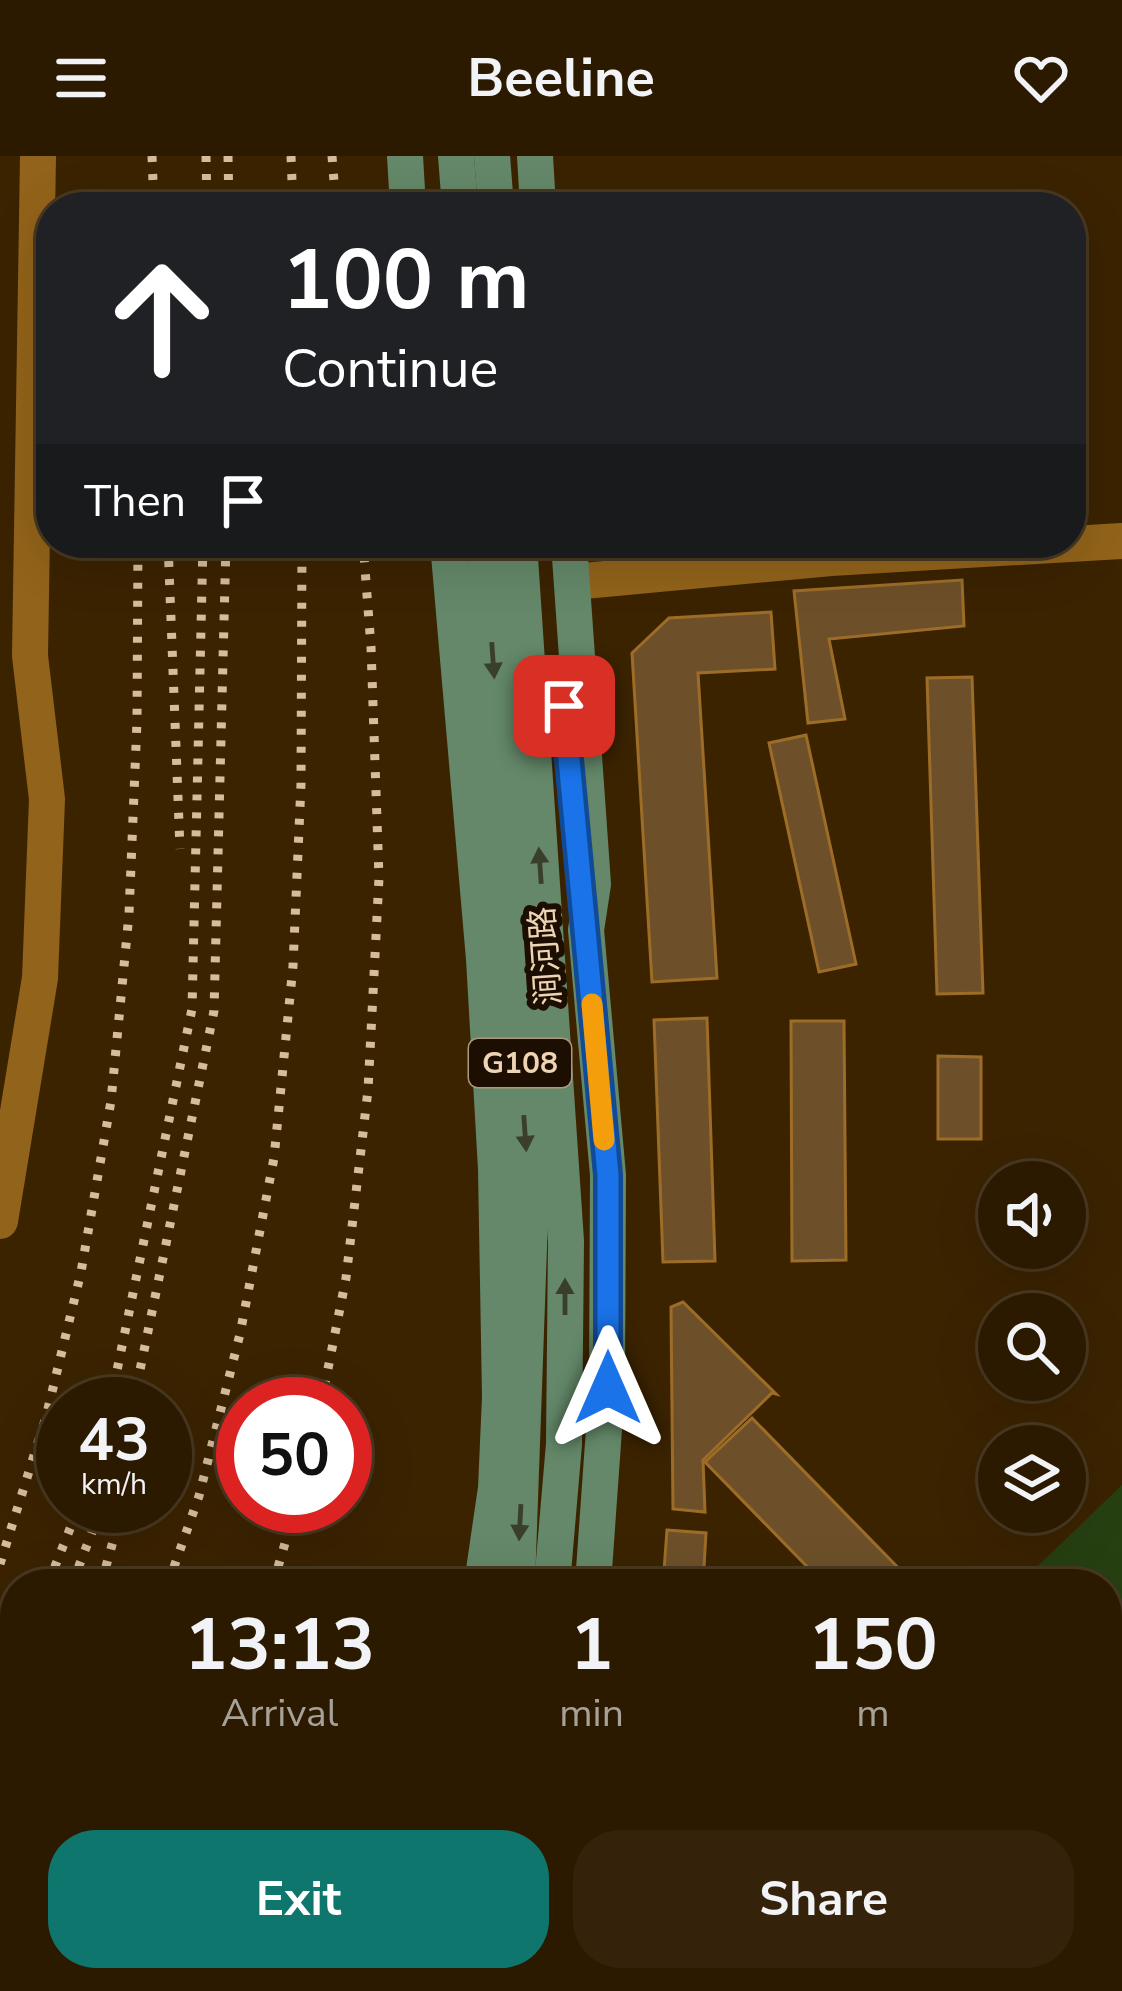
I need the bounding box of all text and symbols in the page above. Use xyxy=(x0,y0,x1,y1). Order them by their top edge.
text: Beeline xyxy=(467,41,655,115)
icon: menu xyxy=(48,45,114,111)
icon: heart xyxy=(1008,45,1074,111)
text: 100 m xyxy=(282,223,530,338)
icon: ahead xyxy=(84,240,240,396)
text: Continue xyxy=(282,332,498,406)
icon: arrive xyxy=(210,468,276,534)
text: Then xyxy=(84,471,186,532)
one-way arrow xyxy=(483,642,502,679)
pin xyxy=(513,655,615,757)
icon: arrive xyxy=(531,673,597,739)
one-way arrow xyxy=(531,847,550,884)
street label: 涧河路 xyxy=(520,905,572,1007)
road number: G108 xyxy=(469,1039,571,1087)
one-way arrow xyxy=(515,1115,534,1152)
map controls xyxy=(978,1161,1086,1533)
button: sound xyxy=(978,1161,1086,1269)
one-way arrow xyxy=(555,1277,575,1315)
button: search xyxy=(978,1293,1086,1401)
position arrow xyxy=(545,1325,671,1451)
speed limit sign: 50 xyxy=(216,1377,372,1533)
text: 43 xyxy=(78,1399,150,1481)
button: layers xyxy=(978,1425,1086,1533)
text: km/h xyxy=(81,1464,147,1505)
one-way arrow xyxy=(511,1504,530,1541)
text: 13:13 xyxy=(184,1596,375,1694)
text: 1 xyxy=(570,1596,613,1694)
text: 150 xyxy=(808,1596,938,1694)
text: Arrival xyxy=(221,1687,338,1740)
text: min xyxy=(559,1687,624,1740)
text: m xyxy=(856,1687,890,1740)
button: Exit xyxy=(48,1830,549,1968)
button: Share xyxy=(573,1830,1074,1968)

